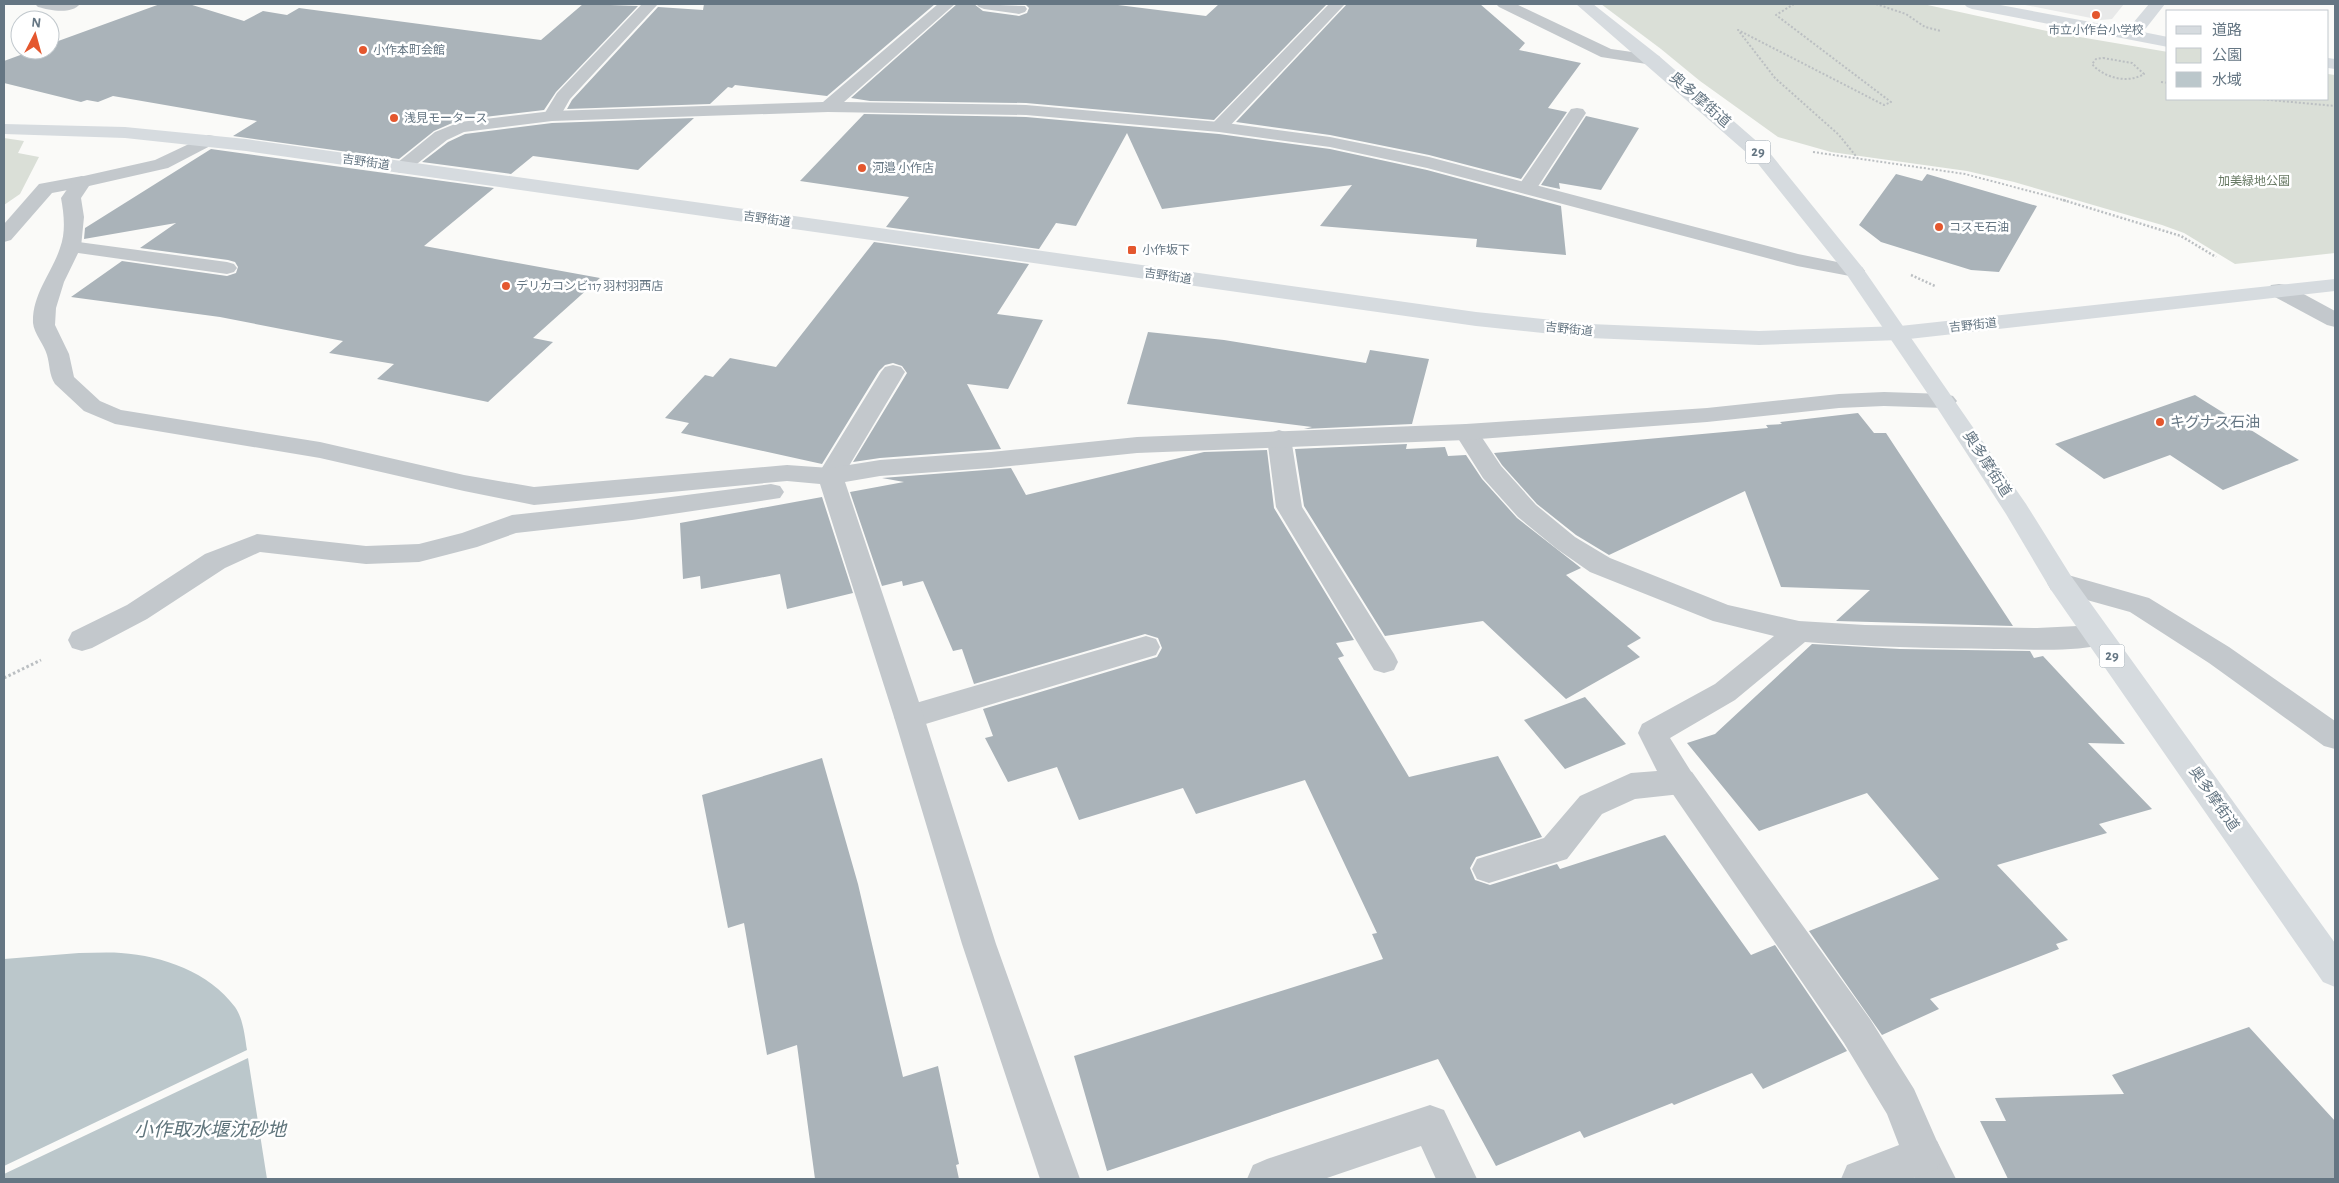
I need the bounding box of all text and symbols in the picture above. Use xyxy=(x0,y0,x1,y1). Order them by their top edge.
marker: 市立小作台小学校 xyxy=(2090,9,2102,21)
north arrow xyxy=(10,10,60,60)
legend xyxy=(2166,10,2329,100)
text: N xyxy=(31,16,42,31)
text: 道路 xyxy=(2212,22,2242,38)
place label: 市立小作台小学校 xyxy=(2048,23,2144,36)
place label: 小作本町会館 xyxy=(373,43,445,56)
marker: 小作本町会館 xyxy=(357,44,369,56)
text: 公園 xyxy=(2212,47,2242,63)
street label: 奥多摩街道 xyxy=(1667,69,1734,130)
text: 水域 xyxy=(2212,72,2242,88)
marker: 浅見モータース xyxy=(388,112,400,124)
place label: 浅見モータース xyxy=(404,112,487,124)
road number: 29 xyxy=(1746,140,1770,163)
street label: 吉野街道 xyxy=(341,152,391,171)
place label: 河邉 小作店 xyxy=(872,161,934,174)
marker: 河邉 小作店 xyxy=(856,162,868,174)
park label: 加美緑地公園 xyxy=(2218,174,2290,187)
street label: 吉野街道 xyxy=(742,209,792,228)
marker: コスモ石油 xyxy=(1933,221,1945,233)
place label: コスモ石油 xyxy=(1949,221,2009,233)
place label: 小作坂下 xyxy=(1142,243,1190,256)
marker: 小作坂下 xyxy=(1126,244,1138,256)
street label: 吉野街道 xyxy=(1143,266,1193,285)
place label: デリカコンビ117 羽村羽西店 xyxy=(516,279,663,292)
marker: デリカコンビ117 羽村羽西店 xyxy=(500,280,512,292)
street label: 吉野街道 xyxy=(1948,316,1998,333)
street label: 吉野街道 xyxy=(1544,320,1594,337)
place label: キグナス石油 xyxy=(2170,414,2260,430)
marker: キグナス石油 xyxy=(2154,416,2166,428)
street label: 奥多摩街道 xyxy=(1960,428,2015,500)
road number: 29 xyxy=(2100,644,2124,668)
street label: 奥多摩街道 xyxy=(2186,763,2242,834)
water label: 小作取水堰沈砂地 xyxy=(134,1120,288,1140)

